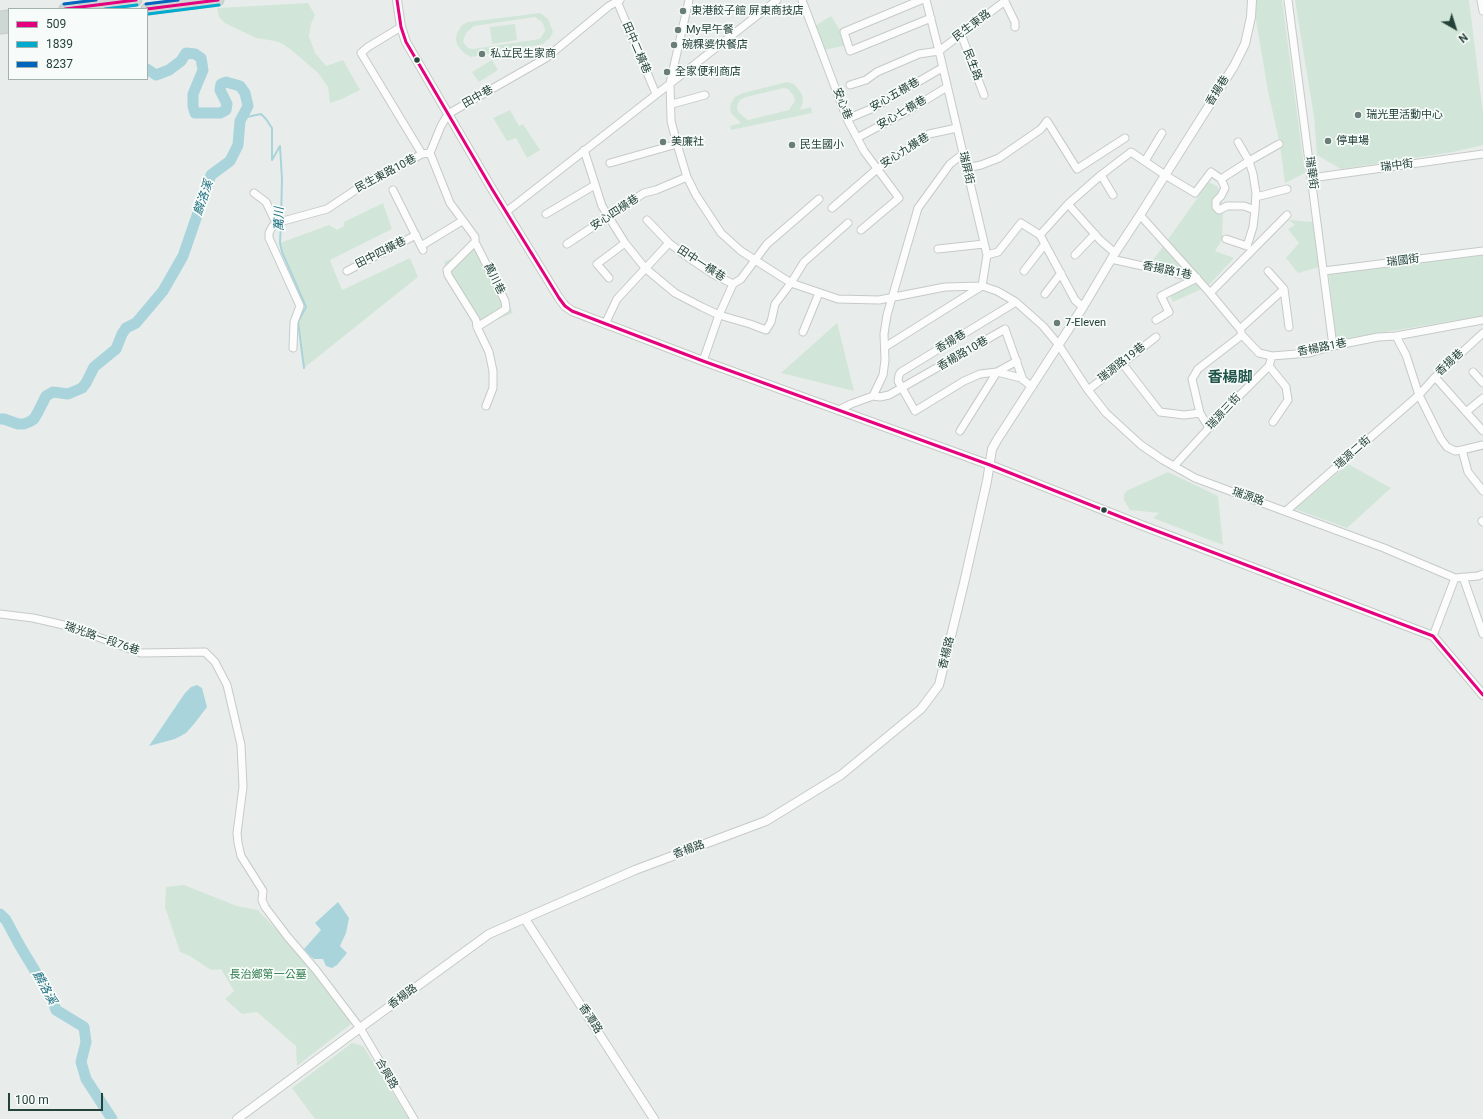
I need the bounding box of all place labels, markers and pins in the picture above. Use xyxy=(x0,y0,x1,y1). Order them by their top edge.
place label: 東港餃子館 屏東商技店 xyxy=(691,4,804,18)
marker: 東港餃子館 屏東商技店 xyxy=(678,6,688,16)
place label: My早午餐 xyxy=(686,23,734,37)
marker: My早午餐 xyxy=(673,25,683,35)
place label: 碗粿婆快餐店 xyxy=(682,38,748,52)
marker: 碗粿婆快餐店 xyxy=(669,40,679,50)
place label: 私立民生家商 xyxy=(490,47,556,61)
marker: 私立民生家商 xyxy=(477,49,487,59)
unlabelled marker xyxy=(412,55,422,65)
place label: 全家便利商店 xyxy=(675,65,741,79)
marker: 全家便利商店 xyxy=(662,67,672,77)
place label: 瑞光里活動中心 xyxy=(1366,108,1443,122)
marker: 瑞光里活動中心 xyxy=(1353,110,1363,120)
place label: 停車場 xyxy=(1336,134,1369,148)
place label: 美廉社 xyxy=(671,135,704,149)
marker: 停車場 xyxy=(1323,136,1333,146)
marker: 美廉社 xyxy=(658,137,668,147)
place label: 民生國小 xyxy=(800,138,844,152)
marker: 民生國小 xyxy=(787,140,797,150)
place label: 7-Eleven xyxy=(1065,316,1106,330)
marker: 7-Eleven xyxy=(1052,318,1062,328)
unlabelled marker xyxy=(1099,505,1109,515)

